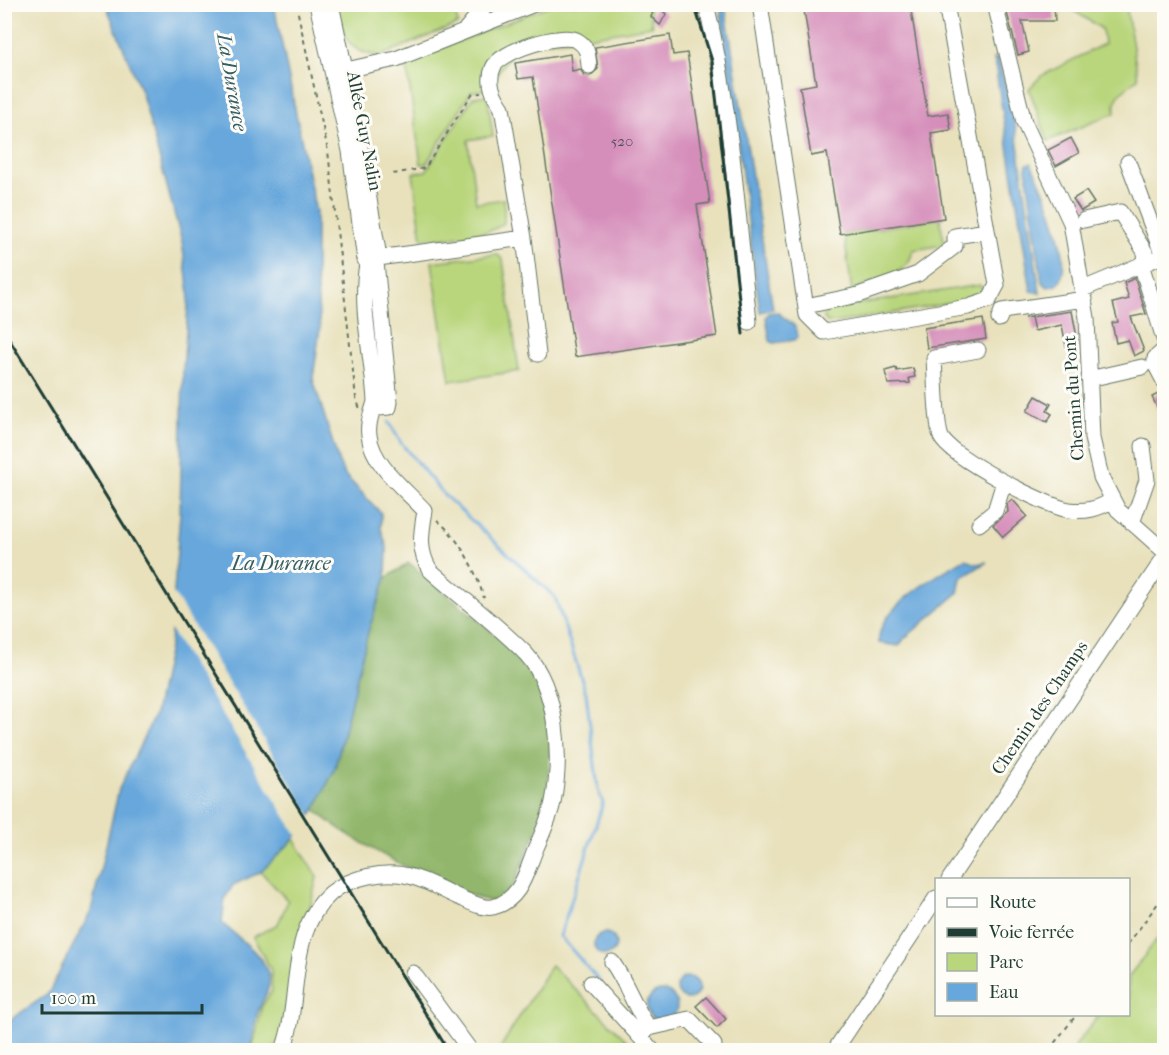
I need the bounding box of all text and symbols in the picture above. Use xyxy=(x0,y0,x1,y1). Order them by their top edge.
water label: La Durance xyxy=(212,29,252,134)
street label: Allée Guy Nalin xyxy=(342,68,386,193)
house number: 520 xyxy=(611,132,633,150)
street label: Chemin du Pont xyxy=(1059,334,1089,461)
water label: La Durance xyxy=(230,552,331,575)
street label: Chemin des Champs xyxy=(987,637,1093,779)
legend xyxy=(935,878,1130,1016)
text: Route xyxy=(989,892,1036,913)
text: Voie ferrée xyxy=(988,922,1074,943)
text: Parc xyxy=(989,952,1024,973)
scale bar xyxy=(42,977,202,1015)
text: Eau xyxy=(989,982,1018,1003)
text: 100 m xyxy=(51,988,96,1009)

